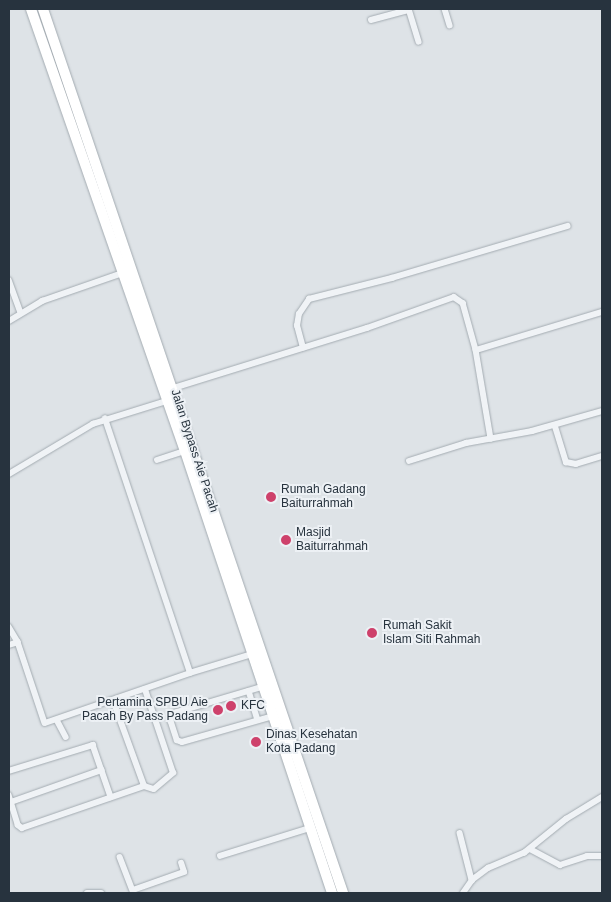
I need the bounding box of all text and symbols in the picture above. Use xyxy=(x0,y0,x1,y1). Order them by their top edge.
street label: Jalan Bypass Aie Pacah xyxy=(167,387,221,515)
place label: Rumah Gadang Baiturrahmah xyxy=(281,483,366,511)
marker: Rumah Gadang Baiturrahmah xyxy=(265,491,277,503)
place label: Masjid Baiturrahmah xyxy=(296,526,368,554)
marker: Masjid Baiturrahmah xyxy=(280,534,292,546)
place label: Rumah Sakit Islam Siti Rahmah xyxy=(383,619,480,647)
marker: Rumah Sakit Islam Siti Rahmah xyxy=(365,626,379,640)
place label: Pertamina SPBU Aie Pacah By Pass Padang xyxy=(82,696,208,724)
place label: KFC xyxy=(241,699,265,713)
marker: KFC xyxy=(225,700,237,712)
marker: Pertamina SPBU Aie Pacah By Pass Padang xyxy=(212,704,224,716)
place label: Dinas Kesehatan Kota Padang xyxy=(266,728,357,756)
marker: Dinas Kesehatan Kota Padang xyxy=(250,736,262,748)

